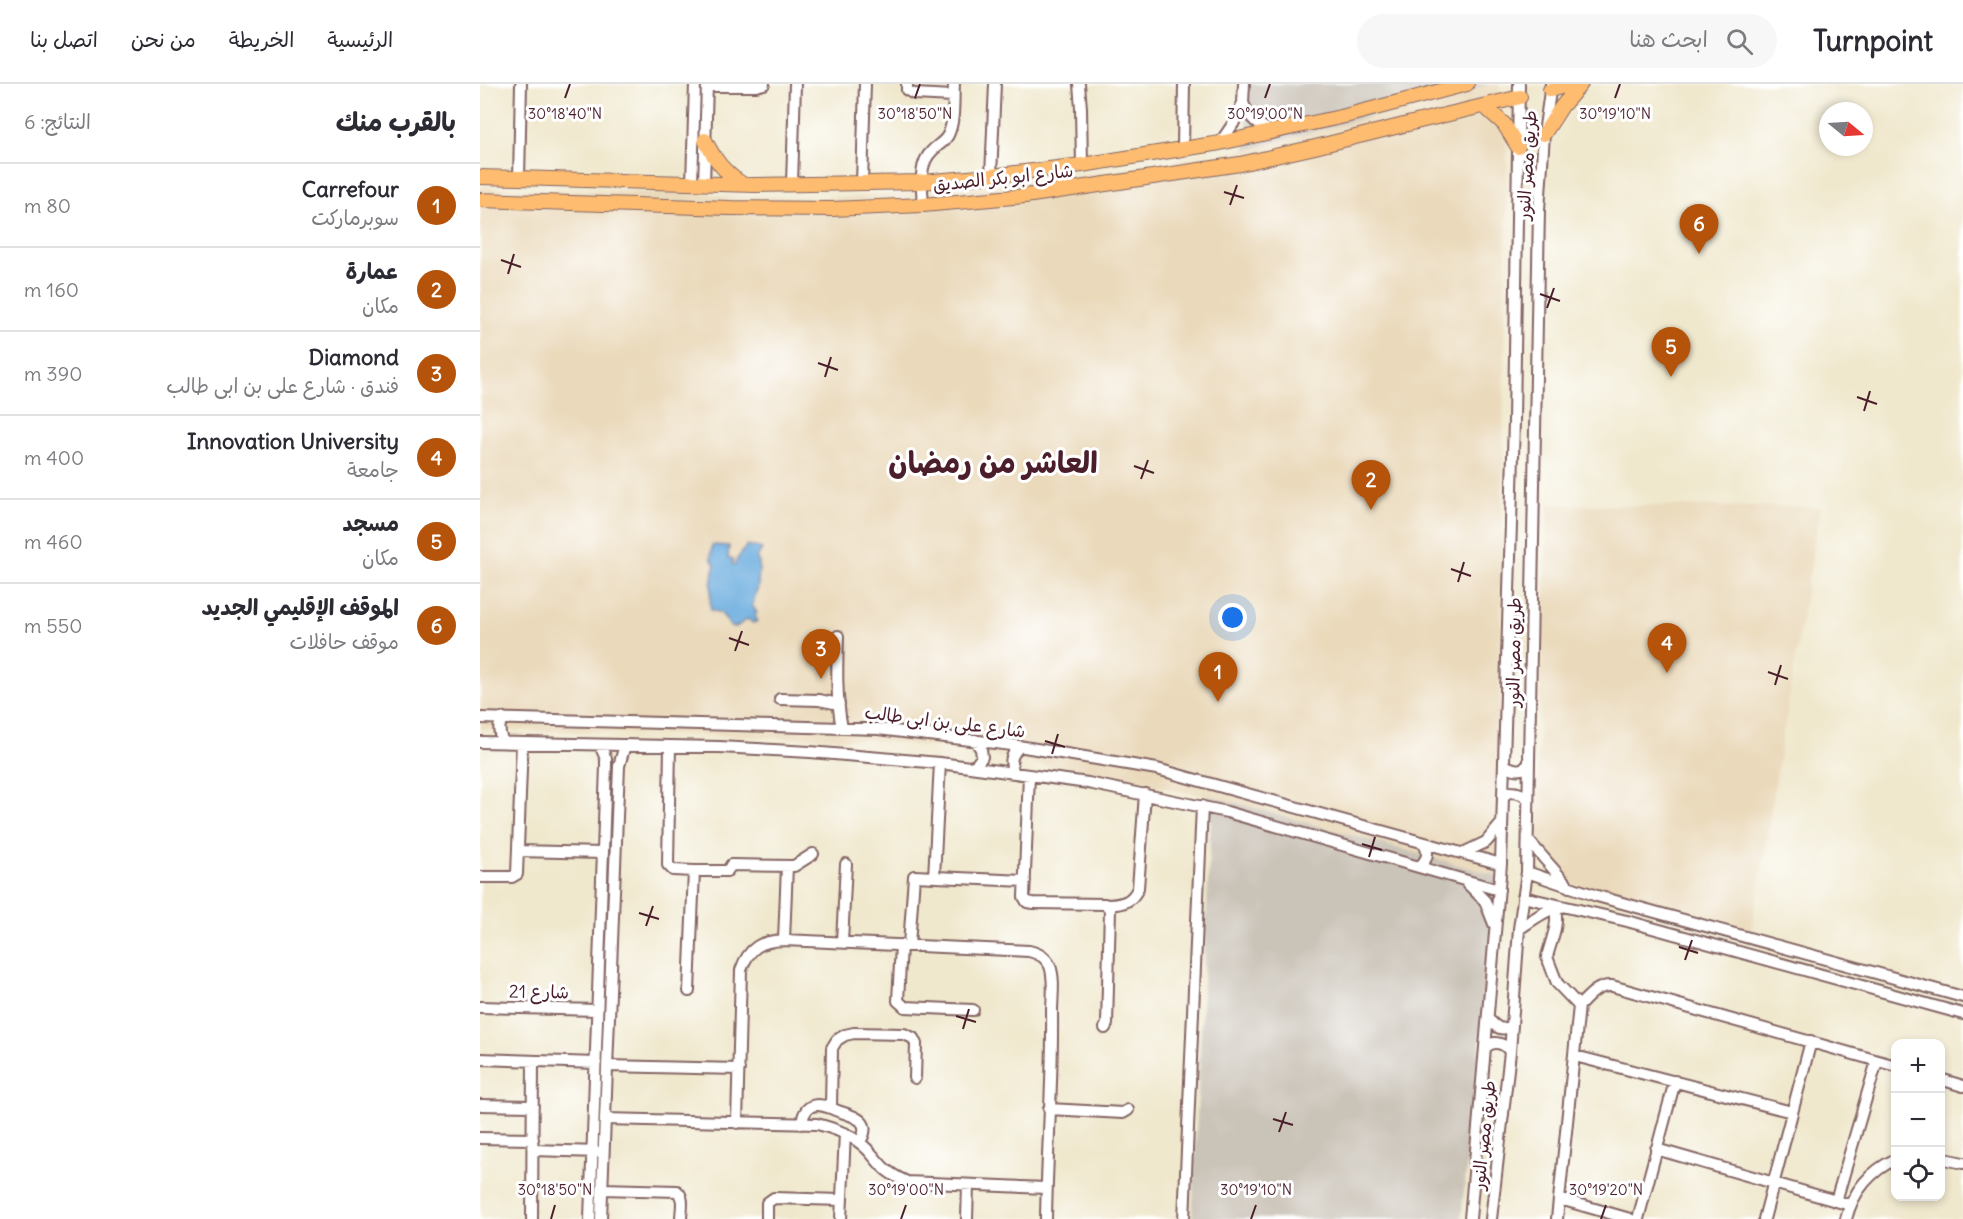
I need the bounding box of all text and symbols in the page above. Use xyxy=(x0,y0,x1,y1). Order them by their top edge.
search box xyxy=(1357,14,1777,68)
text: Turnpoint xyxy=(1813,23,1933,59)
text: ابحث هنا xyxy=(1629,25,1708,53)
icon: search xyxy=(1723,25,1756,58)
text: اتصل بنا xyxy=(30,26,98,53)
text: من نحن xyxy=(131,26,196,53)
text: الخريطة xyxy=(229,26,294,53)
text: الرئيسية xyxy=(327,26,393,53)
north arrow xyxy=(1819,102,1873,156)
text: 30°18'40"N xyxy=(528,104,602,123)
text: 30°18'50"N xyxy=(878,104,952,123)
text: 30°19'00"N xyxy=(1227,104,1303,123)
text: 30°19'10"N xyxy=(1579,104,1651,123)
text: بالقرب منك xyxy=(336,105,456,138)
text: النتائج: 6 xyxy=(24,109,91,134)
street label: طريق مصر النور xyxy=(1511,109,1543,223)
street label: شارع ابو بكر الصديق xyxy=(932,159,1074,197)
text: Carrefour xyxy=(302,175,399,203)
text: 80 m xyxy=(24,193,71,218)
text: 1 xyxy=(433,193,440,218)
pin: 6 xyxy=(1680,204,1718,254)
text: سوبرماركت xyxy=(311,205,399,230)
text: عمارة xyxy=(346,257,399,285)
text: 160 m xyxy=(24,277,79,302)
text: 2 xyxy=(431,277,442,302)
text: مكان xyxy=(362,293,399,318)
pin: 5 xyxy=(1652,328,1690,377)
text: Diamond xyxy=(309,343,399,371)
text: 390 m xyxy=(24,361,82,386)
text: 3 xyxy=(431,361,442,386)
text: فندق · شارع على بن ابى طالب xyxy=(166,373,399,398)
text: Innovation University xyxy=(187,427,399,455)
district label: العاشر من رمضان xyxy=(888,443,1098,481)
text: 400 m xyxy=(24,445,84,470)
text: 4 xyxy=(431,445,442,470)
text: جامعة xyxy=(347,457,399,482)
pin: 2 xyxy=(1352,460,1390,510)
text: مسجد xyxy=(343,509,399,537)
text: 460 m xyxy=(24,529,83,554)
text: 5 xyxy=(431,529,442,554)
text: مكان xyxy=(362,545,399,570)
text: الموقف الإقليمي الجديد xyxy=(201,593,399,621)
street label: طريق مصر النور xyxy=(1501,597,1527,709)
your location xyxy=(1218,603,1247,632)
text: 550 m xyxy=(24,613,82,638)
text: 6 xyxy=(431,613,442,638)
pin: 4 xyxy=(1648,624,1686,673)
text: موقف حافلات xyxy=(289,629,399,654)
pin: 3 xyxy=(802,630,840,679)
pin: 1 xyxy=(1198,652,1238,702)
street label: شارع على بن ابى طالب xyxy=(863,700,1027,744)
street label: شارع 21 xyxy=(509,979,569,1005)
map controls xyxy=(1891,1039,1945,1201)
button: + xyxy=(1891,1039,1945,1093)
street label: طريق مصر النور xyxy=(1466,1079,1502,1193)
button: − xyxy=(1891,1093,1945,1147)
button: locate xyxy=(1891,1147,1945,1201)
text: 30°18'50"N xyxy=(518,1180,592,1199)
text: 30°19'00"N xyxy=(868,1180,944,1199)
text: 30°19'10"N xyxy=(1220,1180,1292,1199)
text: 30°19'20"N xyxy=(1569,1180,1643,1199)

